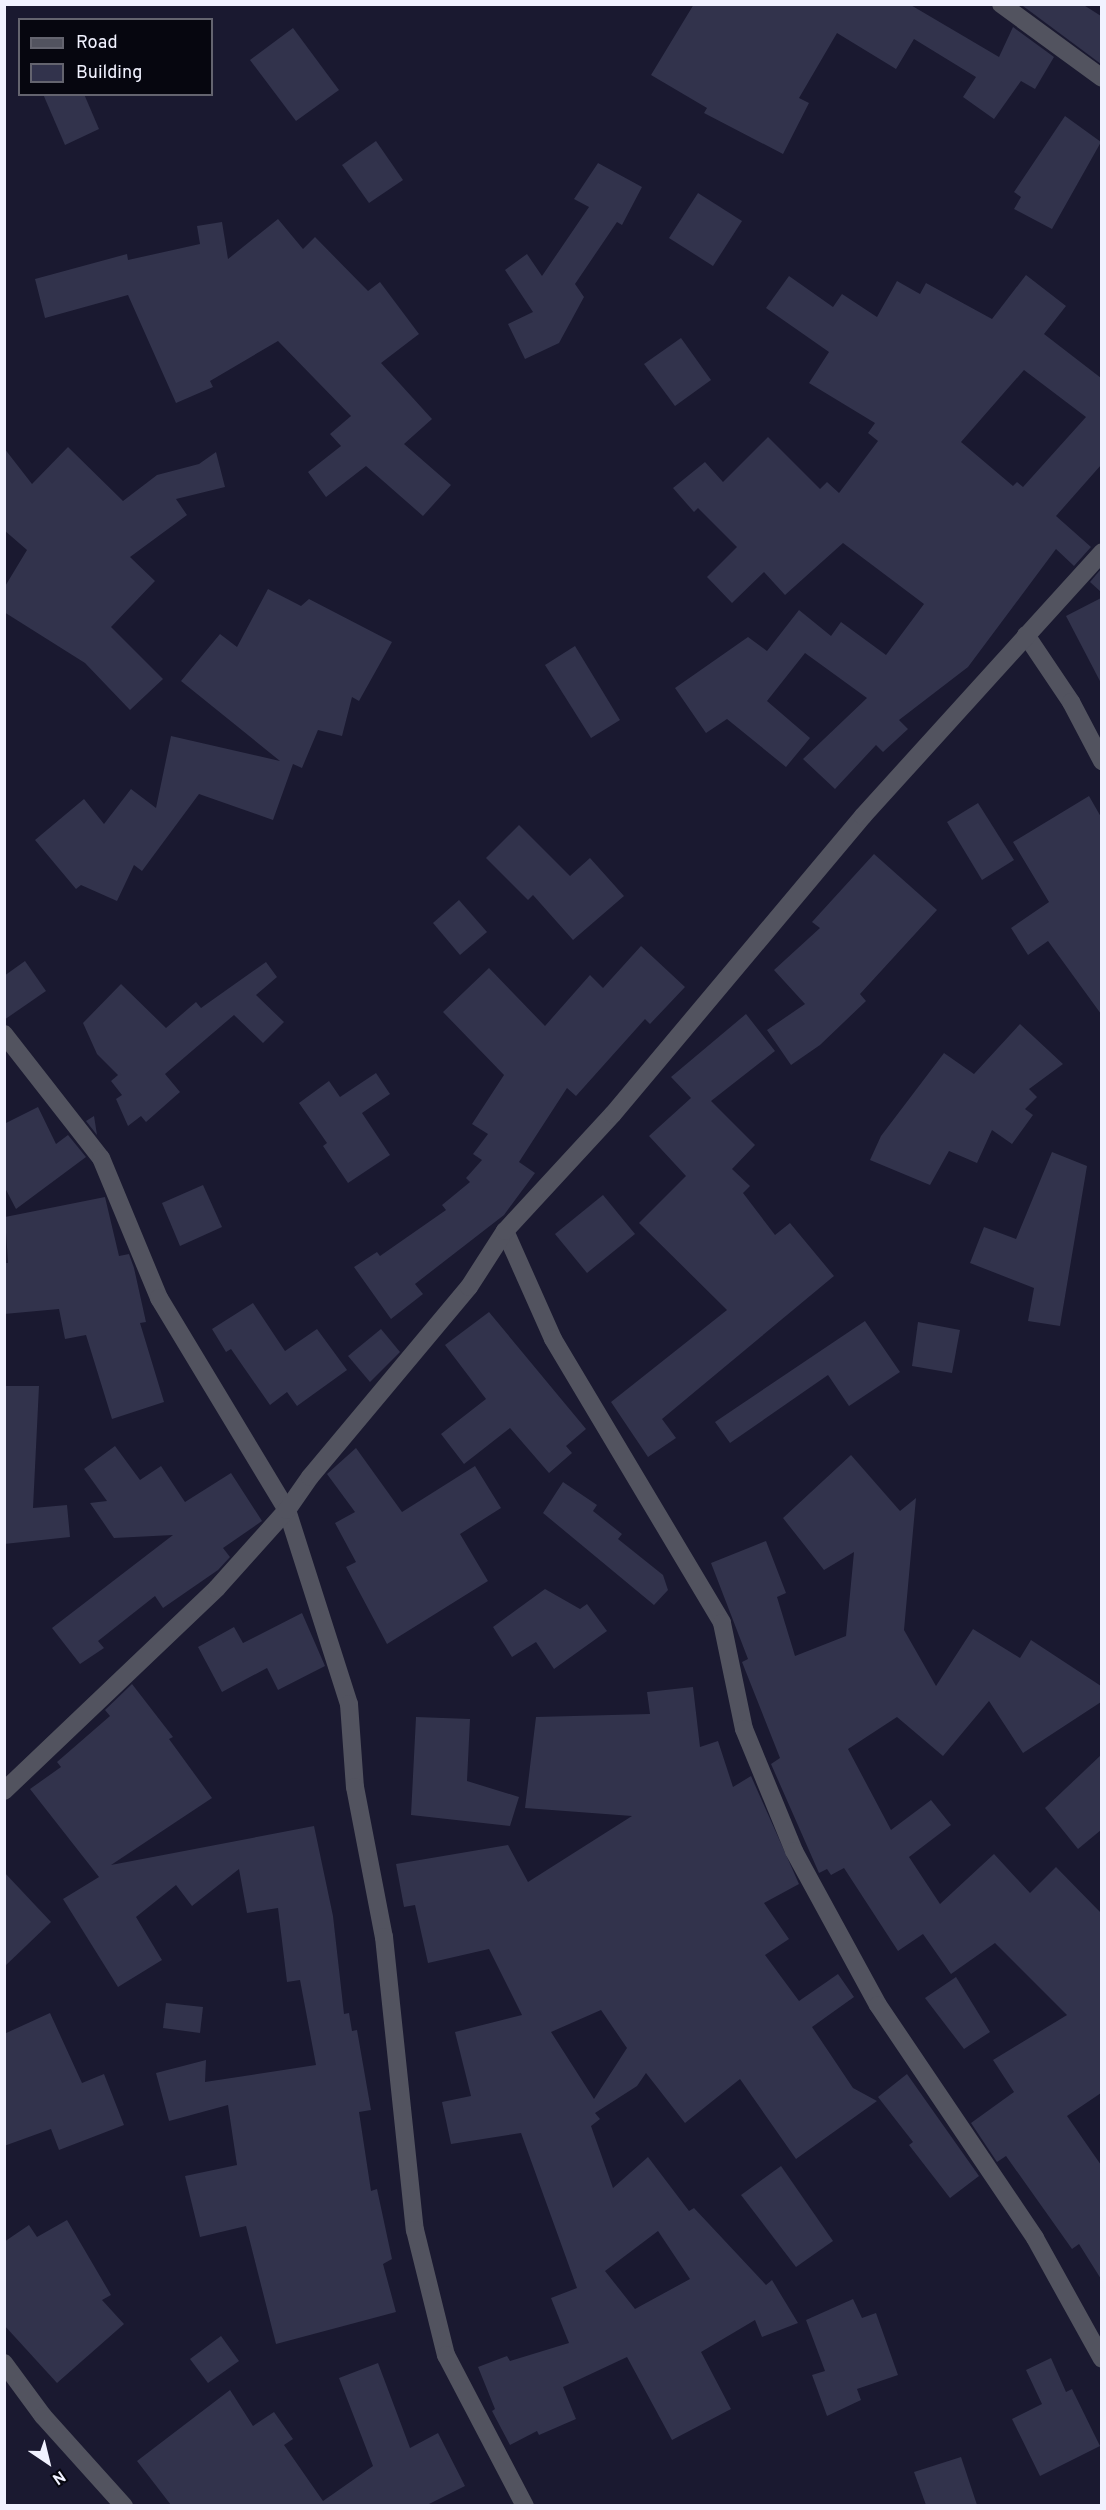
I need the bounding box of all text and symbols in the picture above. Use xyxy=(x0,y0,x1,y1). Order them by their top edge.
legend xyxy=(18,18,213,96)
text: Road xyxy=(76,32,118,55)
text: Building xyxy=(76,62,142,85)
north arrow xyxy=(18,2432,78,2492)
text: N xyxy=(48,2465,69,2488)

